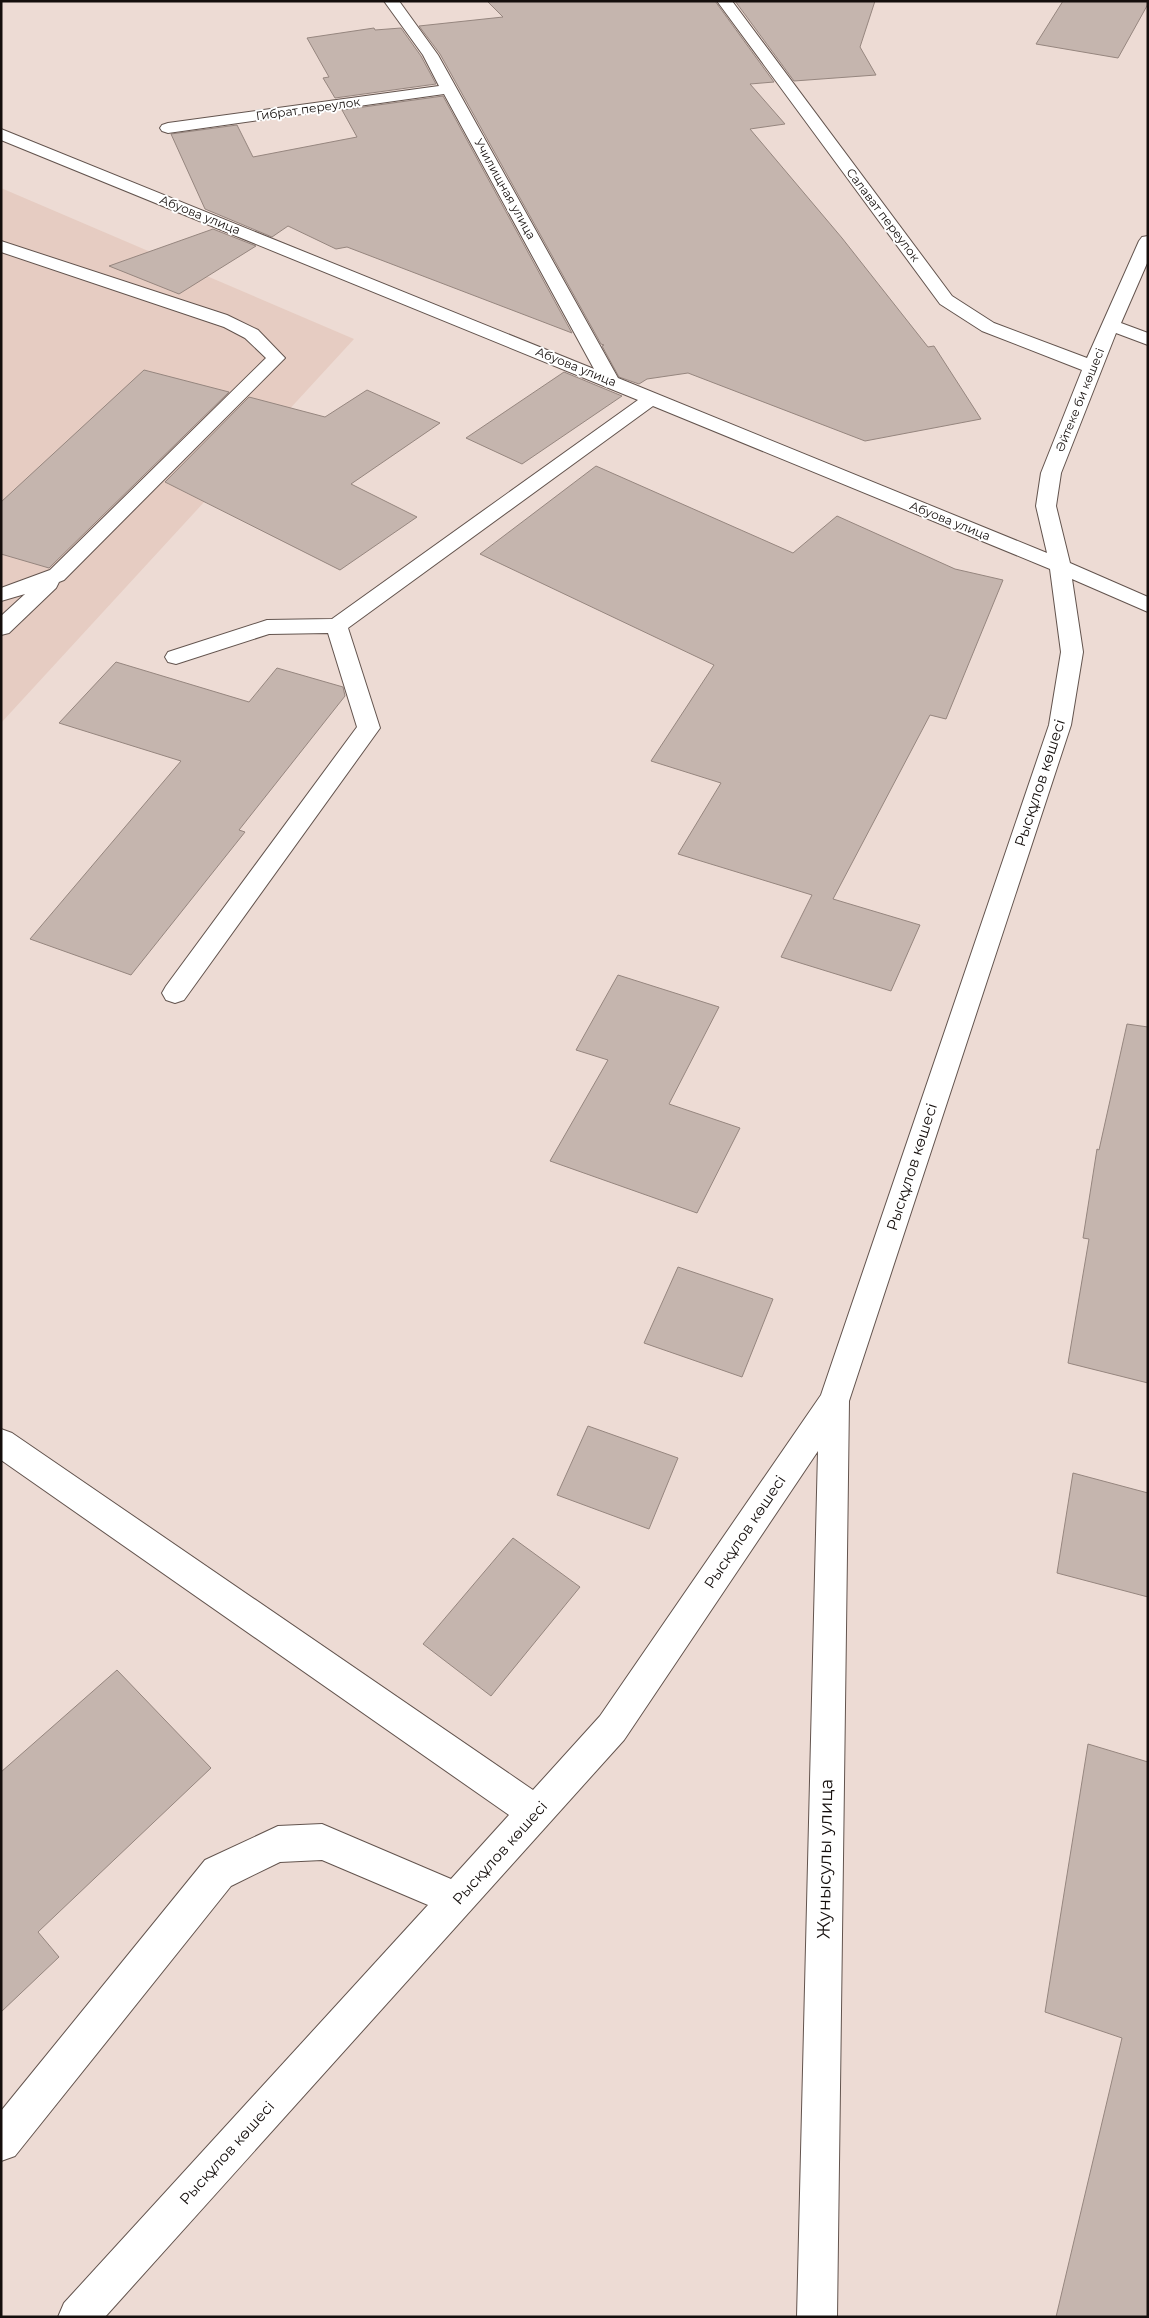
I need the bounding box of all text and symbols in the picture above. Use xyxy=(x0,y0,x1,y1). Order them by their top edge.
street label: Гибрат переулок xyxy=(255,94,361,123)
street label: Училищная улица xyxy=(471,136,539,242)
street label: Салават переулок xyxy=(843,165,923,264)
street label: Абуова улица xyxy=(158,192,243,238)
street label: Абуова улица xyxy=(534,344,619,390)
street label: Әйтеке би көшесі xyxy=(1052,346,1107,454)
street label: Абуова улица xyxy=(908,498,993,544)
street label: Рысқұлов көшесі xyxy=(1010,717,1069,849)
street label: Рысқұлов көшесі xyxy=(882,1101,941,1233)
street label: Рысқұлов көшесі xyxy=(700,1471,790,1592)
street label: Жунысулы улица xyxy=(813,1779,837,1939)
street label: Рысқұлов көшесі xyxy=(448,1797,551,1908)
street label: Рысқұлов көшесі xyxy=(175,2097,278,2208)

